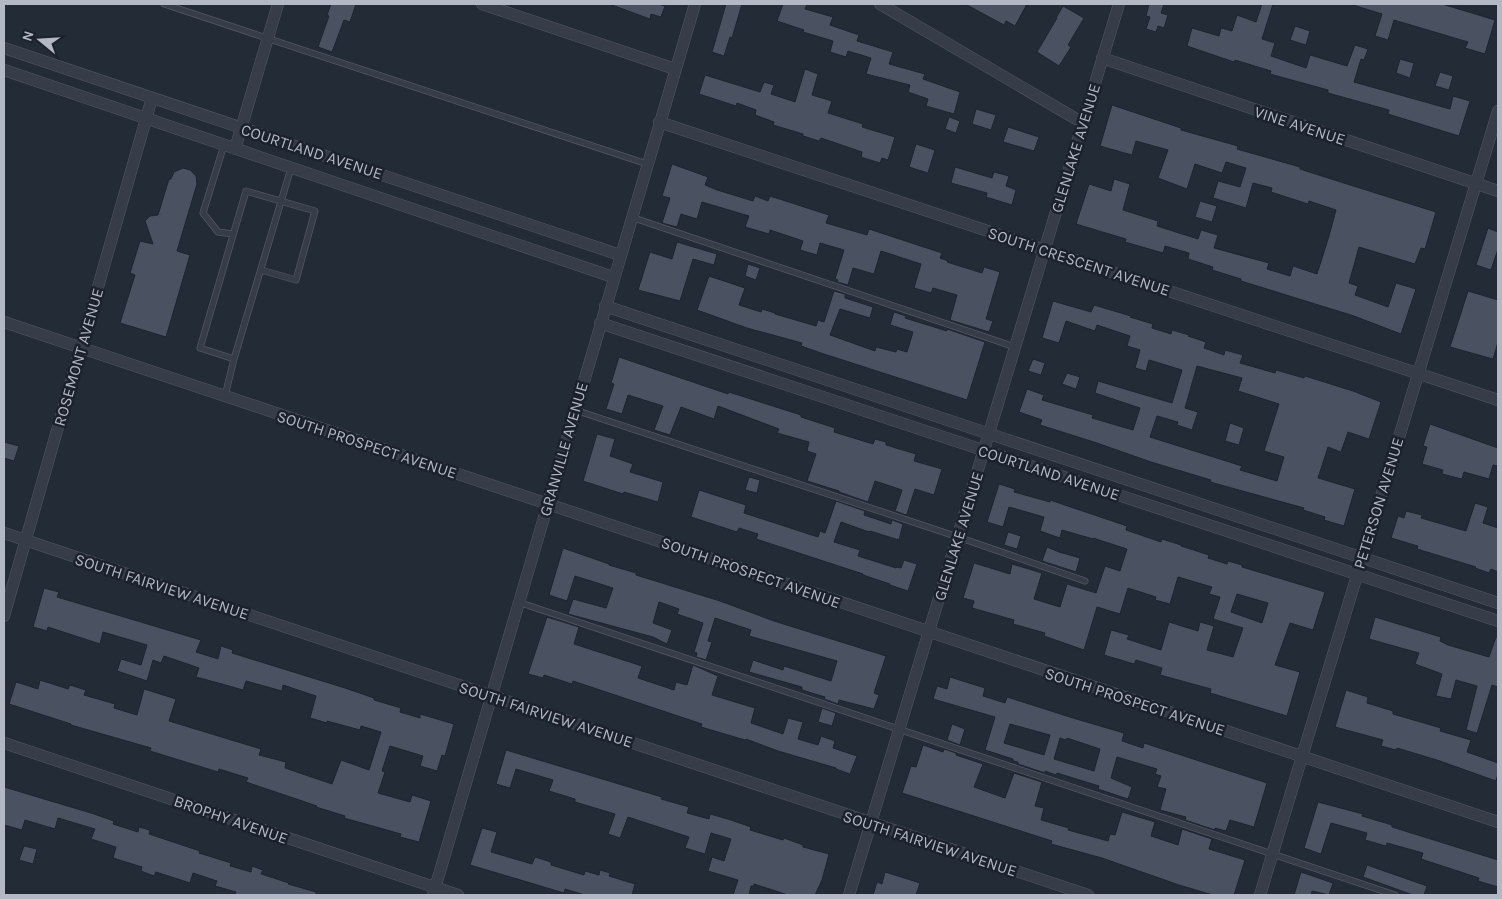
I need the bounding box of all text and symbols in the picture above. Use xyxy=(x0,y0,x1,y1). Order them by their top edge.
north arrow xyxy=(15,15,65,65)
text: N xyxy=(18,29,38,44)
street label: GLENLAKE AVENUE xyxy=(1047,81,1104,215)
street label: VINE AVENUE xyxy=(1252,102,1348,149)
street label: COURTLAND AVENUE xyxy=(239,120,385,183)
street label: SOUTH CRESCENT AVENUE xyxy=(986,223,1172,300)
street label: ROSEMONT AVENUE xyxy=(50,286,107,428)
street label: GRANVILLE AVENUE xyxy=(535,380,592,518)
street label: SOUTH PROSPECT AVENUE xyxy=(274,406,459,483)
street label: PETERSON AVENUE xyxy=(1349,435,1408,571)
street label: COURTLAND AVENUE xyxy=(976,441,1122,504)
street label: GLENLAKE AVENUE xyxy=(930,469,987,603)
street label: SOUTH PROSPECT AVENUE xyxy=(659,533,843,612)
street label: SOUTH FAIRVIEW AVENUE xyxy=(73,549,251,624)
street label: SOUTH PROSPECT AVENUE xyxy=(1042,663,1227,740)
street label: SOUTH FAIRVIEW AVENUE xyxy=(457,677,635,752)
street label: BROPHY AVENUE xyxy=(171,791,290,848)
street label: SOUTH FAIRVIEW AVENUE xyxy=(841,806,1019,881)

